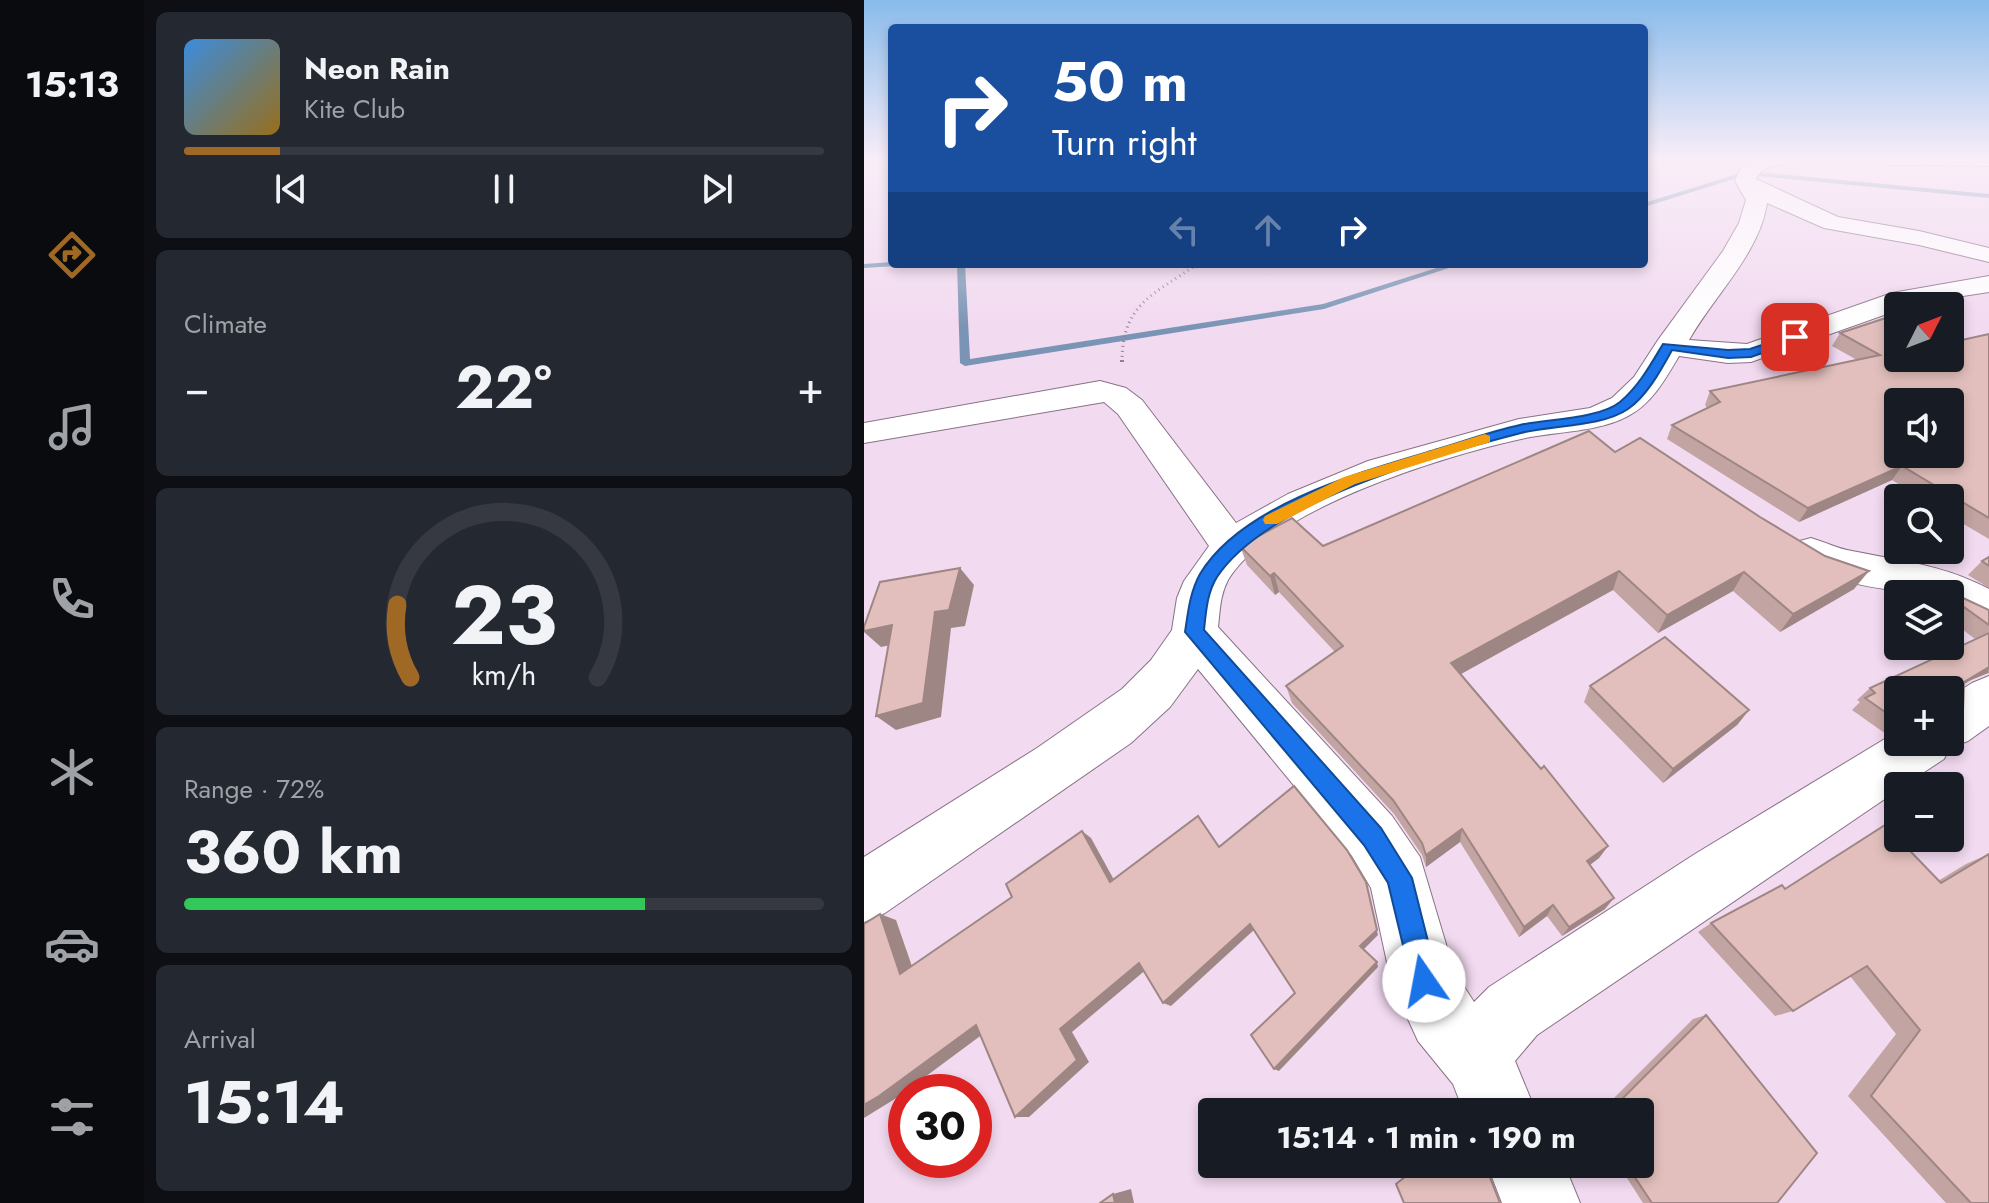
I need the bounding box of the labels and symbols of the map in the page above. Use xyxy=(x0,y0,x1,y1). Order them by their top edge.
north arrow xyxy=(1884,292,1964,372)
pin xyxy=(1761,303,1829,371)
position arrow xyxy=(1382,939,1466,1023)
speed limit sign: 30 xyxy=(888,1074,992,1178)

